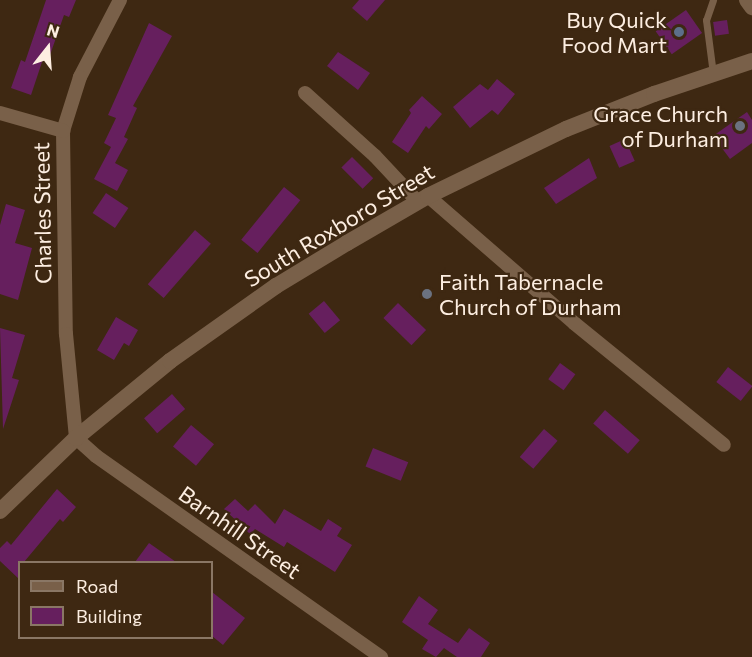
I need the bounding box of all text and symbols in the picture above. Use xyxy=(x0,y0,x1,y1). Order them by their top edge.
place label: Buy Quick Food Mart xyxy=(561,6,667,57)
north arrow xyxy=(18,18,78,78)
text: N xyxy=(45,19,62,41)
marker: Buy Quick Food Mart xyxy=(672,25,686,39)
place label: Grace Church of Durham xyxy=(593,100,728,152)
marker: Grace Church of Durham xyxy=(733,119,747,133)
street label: Charles Street xyxy=(28,142,56,284)
street label: South Roxboro Street xyxy=(239,158,439,292)
place label: Faith Tabernacle Church of Durham xyxy=(439,268,622,320)
marker: Faith Tabernacle Church of Durham xyxy=(420,287,434,301)
street label: Barnhill Street xyxy=(174,480,306,584)
legend xyxy=(18,561,213,639)
text: Road xyxy=(76,575,118,597)
text: Building xyxy=(76,605,142,627)

